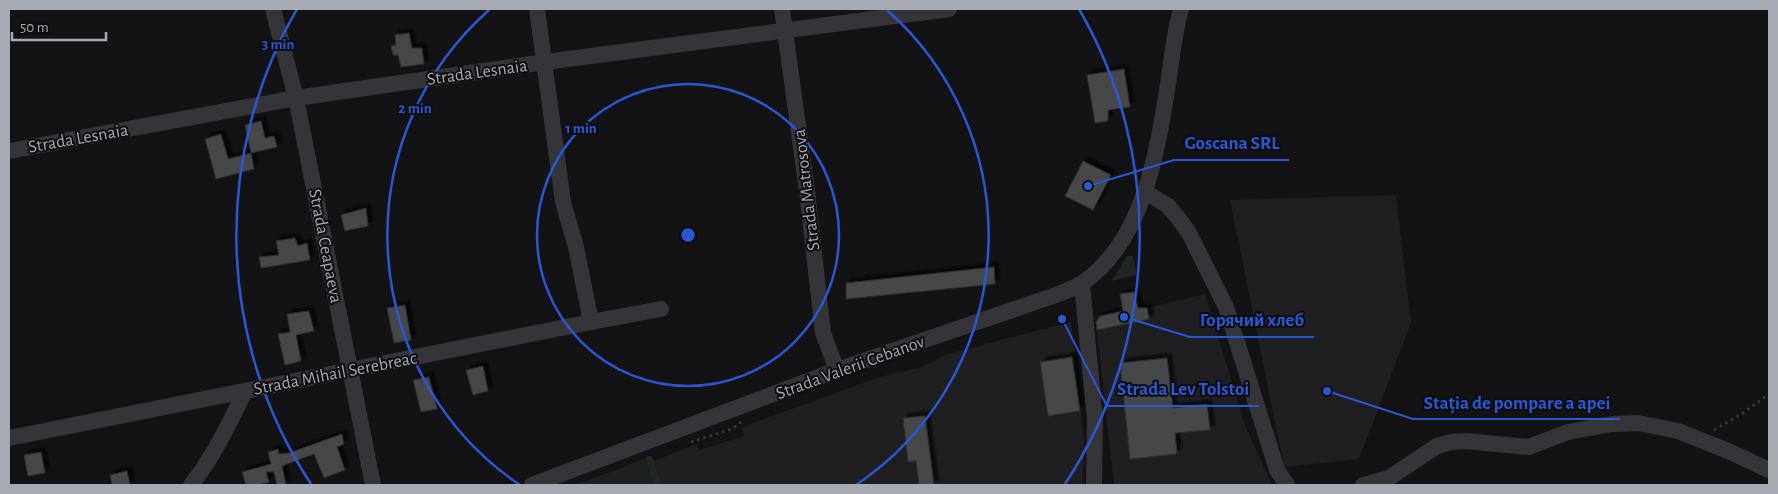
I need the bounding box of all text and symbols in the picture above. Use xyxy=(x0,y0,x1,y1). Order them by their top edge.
scale bar xyxy=(12,10,106,42)
text: 50 m xyxy=(20,20,49,35)
text: 3 min xyxy=(262,37,294,52)
street label: Strada Lesnaia xyxy=(426,57,529,89)
text: 2 min xyxy=(398,101,432,116)
street label: Strada Lesnaia xyxy=(27,121,130,157)
text: 1 min xyxy=(565,121,597,136)
callout: Goscana SRL xyxy=(1174,126,1289,160)
street label: Strada Matrosova xyxy=(791,128,823,252)
text: Goscana SRL xyxy=(1185,134,1280,153)
street label: Strada Ceapaeva xyxy=(305,188,345,305)
centre of rings xyxy=(679,226,697,244)
callout: Горячий хлеб xyxy=(1190,303,1314,337)
text: Горячий хлеб xyxy=(1200,311,1305,330)
street label: Strada Valerii Cebanov xyxy=(774,333,927,403)
street label: Strada Mihail Serebreac xyxy=(252,349,418,399)
callout: Strada Lev Tolstoi xyxy=(1107,372,1259,406)
text: Strada Lev Tolstoi xyxy=(1117,380,1249,399)
callout: Stația de pompare a apei xyxy=(1413,385,1620,419)
text: Stația de pompare a apei xyxy=(1424,394,1610,415)

